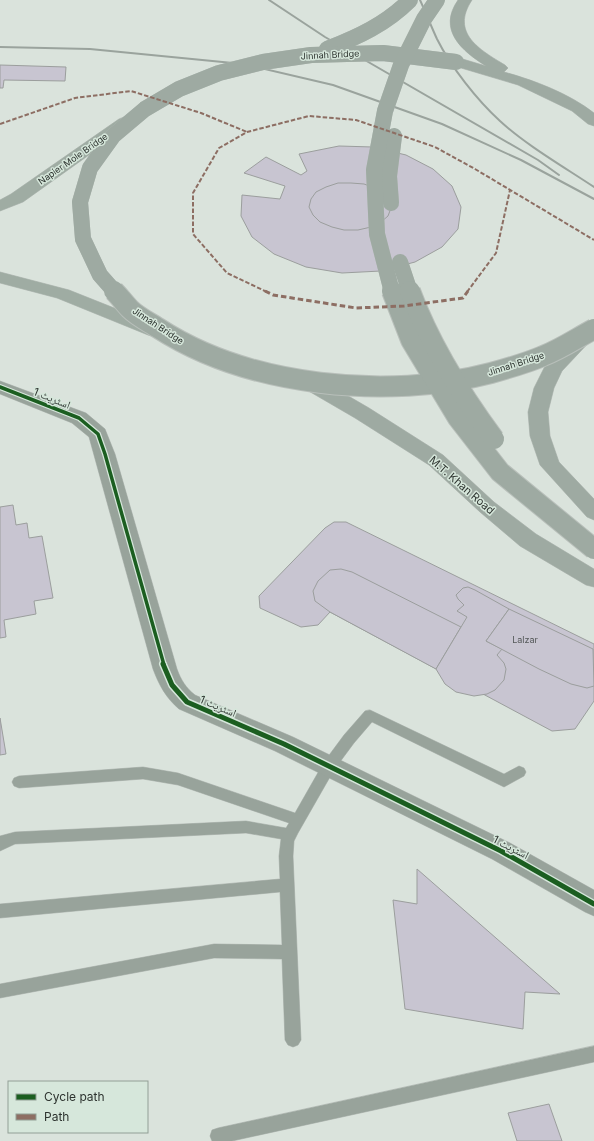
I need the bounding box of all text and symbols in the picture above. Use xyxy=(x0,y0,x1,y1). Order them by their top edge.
street label: Jinnah Bridge xyxy=(300,47,360,62)
street label: Napier Mole Bridge xyxy=(36,131,109,187)
street label: Jinnah Bridge xyxy=(131,305,186,346)
street label: Jinnah Bridge xyxy=(486,349,545,378)
street label: اسٹریٹ 1 xyxy=(31,384,73,412)
street label: M.T. Khan Road xyxy=(426,453,498,517)
house number: Lalzar xyxy=(512,634,538,645)
street label: اسٹریٹ 1 xyxy=(197,692,239,720)
street label: اسٹریٹ 1 xyxy=(491,832,531,862)
legend xyxy=(8,1081,148,1133)
text: Cycle path xyxy=(44,1089,105,1104)
text: Path xyxy=(44,1109,69,1124)

